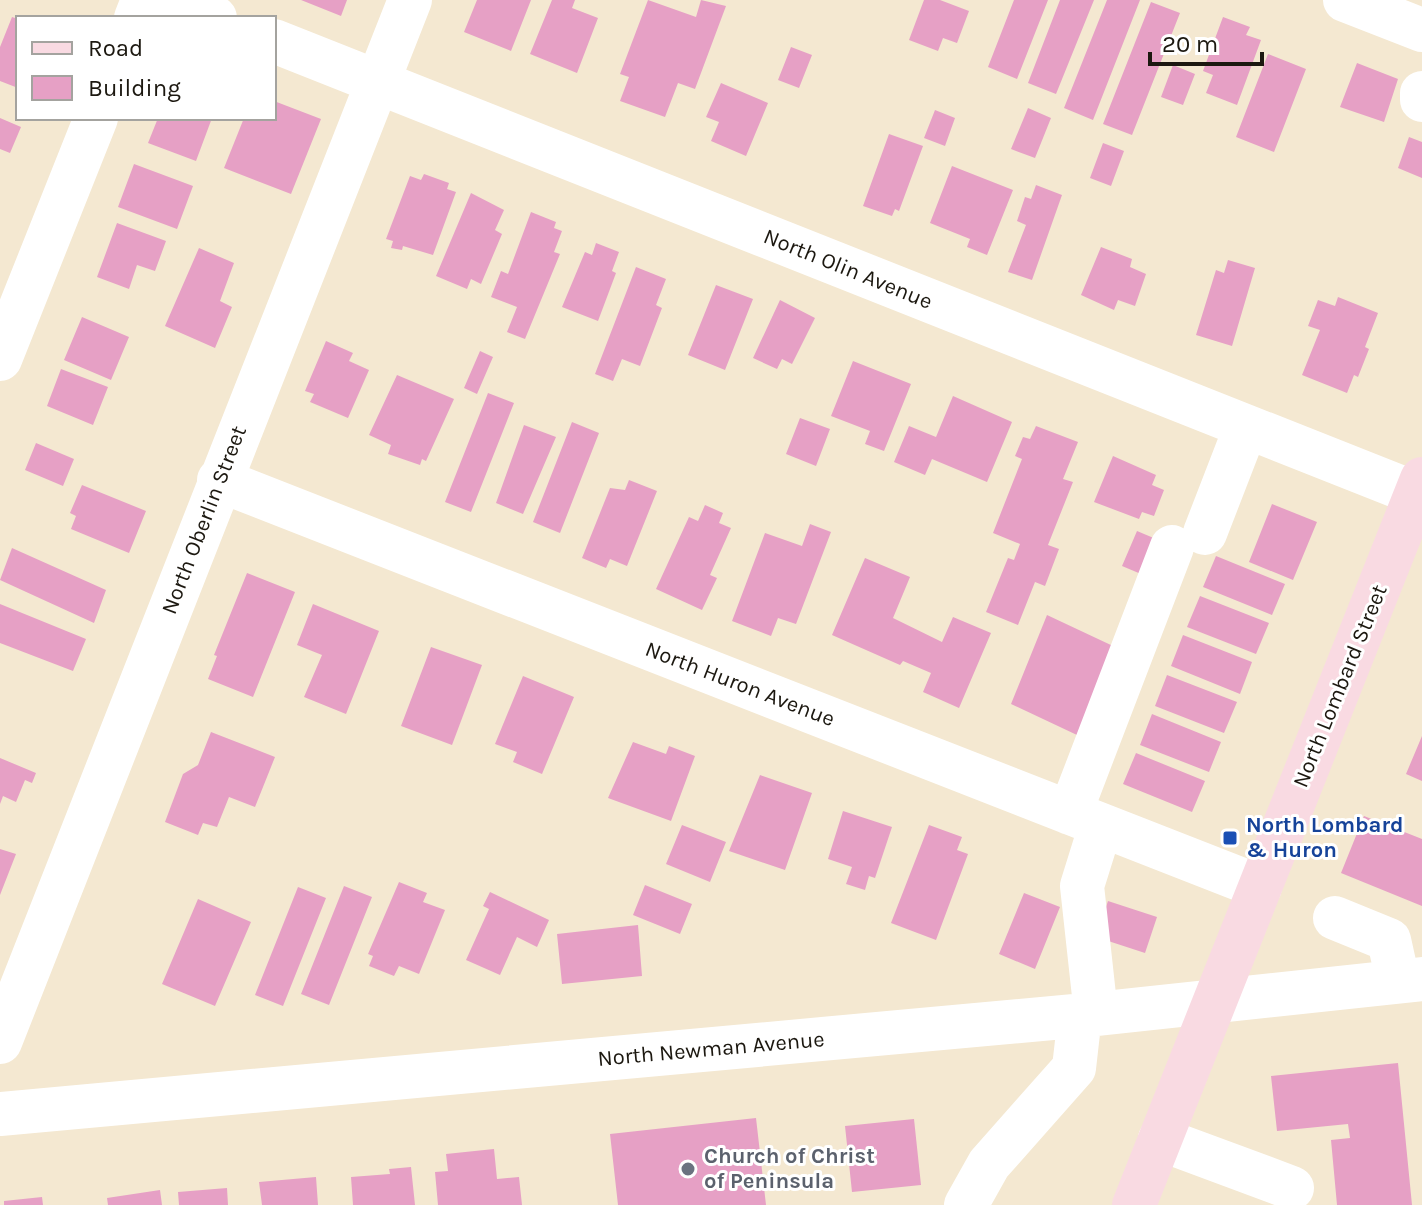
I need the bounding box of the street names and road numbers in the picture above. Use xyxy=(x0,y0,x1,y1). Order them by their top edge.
street label: North Olin Avenue xyxy=(760,223,936,315)
street label: North Oberlin Street xyxy=(156,422,252,618)
street label: North Lombard Street xyxy=(1287,581,1393,791)
street label: North Huron Avenue xyxy=(642,636,838,732)
street label: North Newman Avenue xyxy=(596,1026,826,1072)

